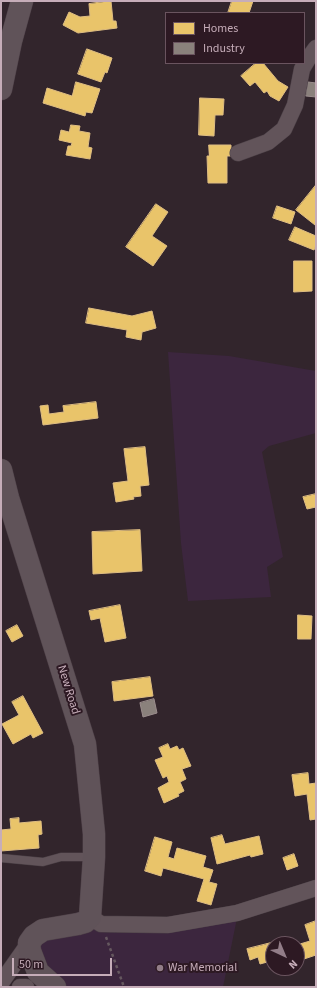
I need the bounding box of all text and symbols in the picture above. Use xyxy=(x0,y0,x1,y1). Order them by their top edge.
legend xyxy=(165,12,305,64)
text: Homes xyxy=(203,20,238,37)
text: Industry xyxy=(203,40,245,57)
street label: New Road xyxy=(54,664,82,716)
north arrow xyxy=(265,936,305,976)
scale bar xyxy=(14,950,114,976)
text: 50 m xyxy=(19,956,43,973)
text: N xyxy=(285,956,301,972)
place label: War Memorial xyxy=(168,961,237,975)
marker: War Memorial xyxy=(155,963,165,973)

